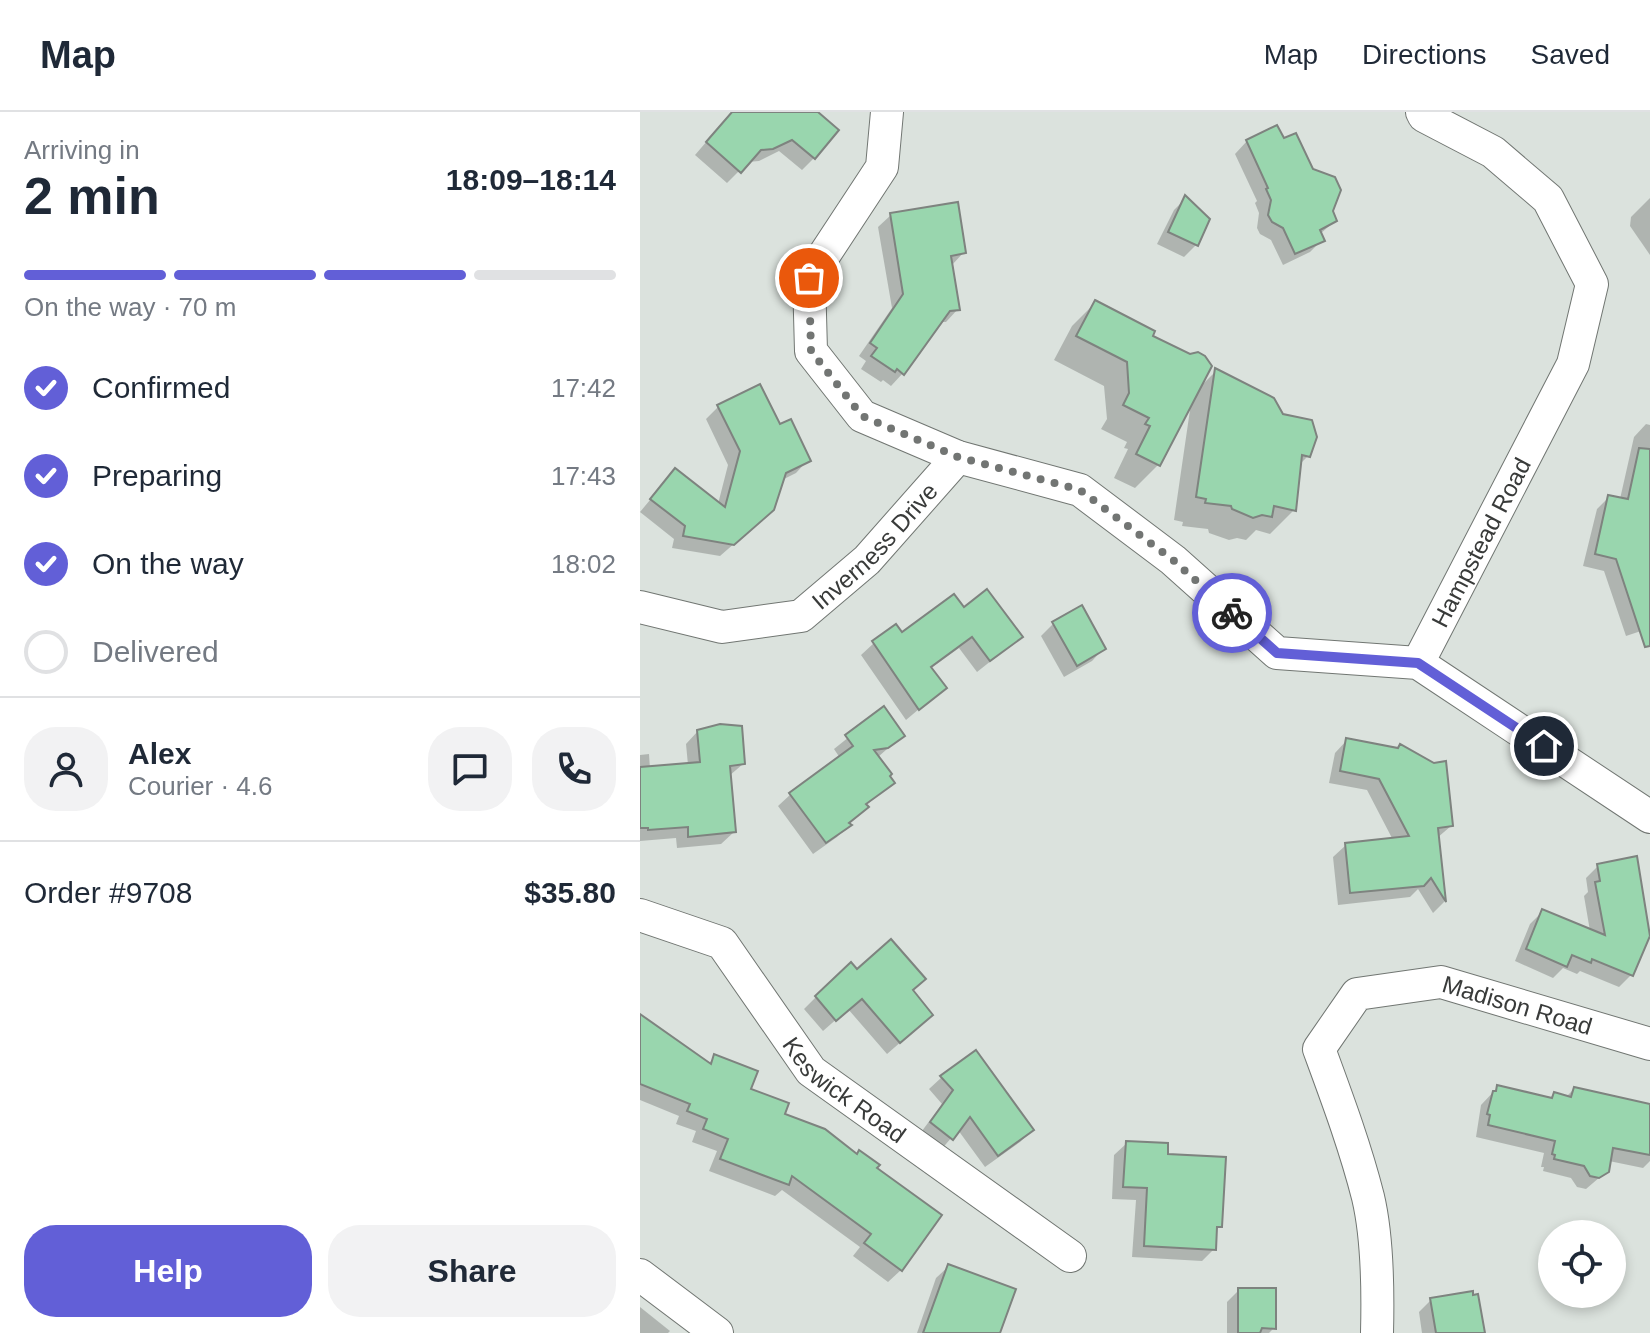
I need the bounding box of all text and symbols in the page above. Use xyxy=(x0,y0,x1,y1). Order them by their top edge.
text: Map xyxy=(40,34,116,76)
text: Map xyxy=(1264,39,1318,70)
text: Directions xyxy=(1362,39,1487,70)
text: Saved xyxy=(1531,39,1610,70)
text: Arriving in xyxy=(24,135,140,165)
text: 18:09–18:14 xyxy=(446,163,616,196)
text: 2 min xyxy=(24,167,160,225)
pin xyxy=(775,244,843,312)
icon: bag xyxy=(787,256,831,300)
text: On the way · 70 m xyxy=(24,292,236,322)
icon: check xyxy=(24,366,68,410)
text: Confirmed xyxy=(92,371,230,404)
text: 17:42 xyxy=(551,373,616,403)
street label: Hampstead Road xyxy=(1426,453,1536,631)
icon: check xyxy=(24,454,68,498)
text: Preparing xyxy=(92,459,222,492)
text: 17:43 xyxy=(551,461,616,491)
street label: Inverness Drive xyxy=(806,477,942,614)
icon: check xyxy=(24,542,68,586)
text: On the way xyxy=(92,547,244,580)
text: 18:02 xyxy=(551,549,616,579)
courier xyxy=(1192,573,1272,653)
icon: bike xyxy=(1210,591,1254,635)
text: Delivered xyxy=(92,635,219,668)
pin xyxy=(1510,712,1578,780)
icon: home xyxy=(1522,724,1566,768)
button: person xyxy=(24,727,108,811)
button: chat xyxy=(428,727,512,811)
button: phone xyxy=(532,727,616,811)
text: Alex xyxy=(128,737,191,770)
text: Courier · 4.6 xyxy=(128,771,273,801)
text: Order #9708 xyxy=(24,876,192,909)
text: $35.80 xyxy=(524,876,616,909)
street label: Madison Road xyxy=(1439,970,1596,1040)
street label: Keswick Road xyxy=(778,1032,911,1148)
map controls xyxy=(1538,1220,1626,1308)
button: locate xyxy=(1538,1220,1626,1308)
button: Help xyxy=(24,1225,312,1317)
button: Share xyxy=(328,1225,616,1317)

